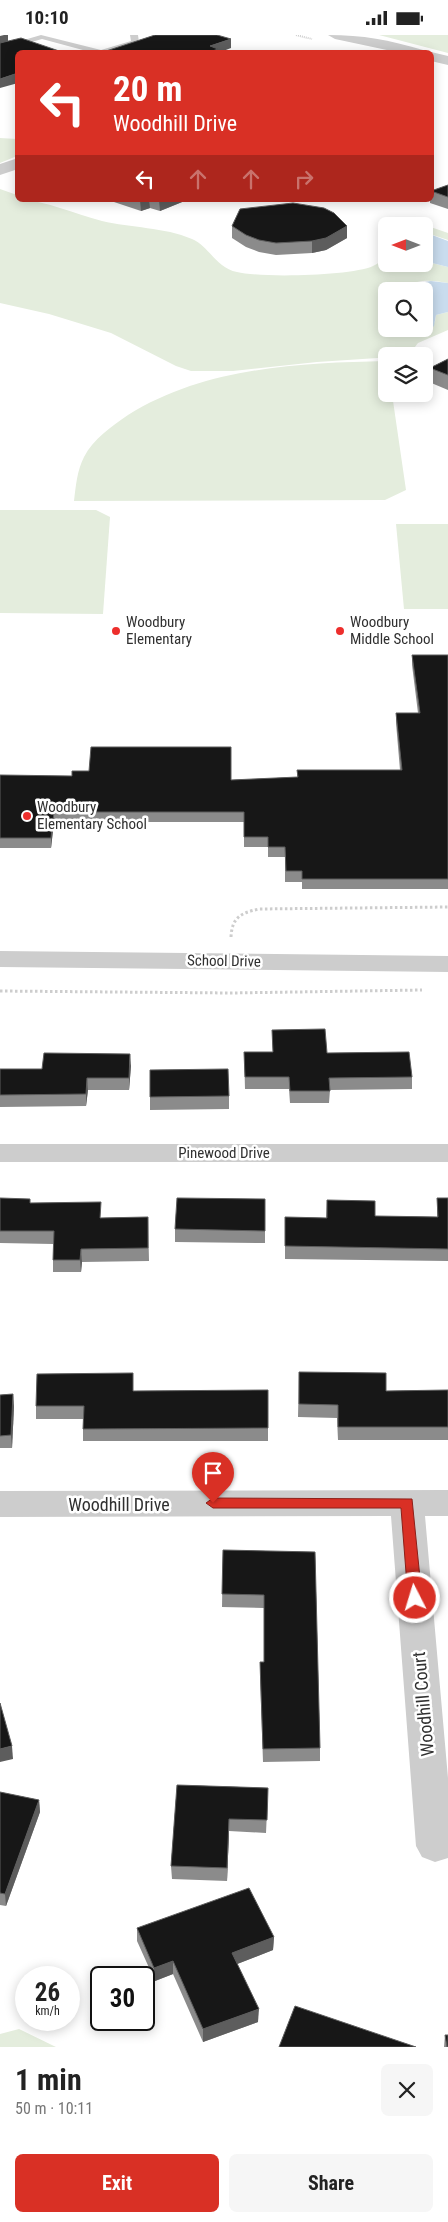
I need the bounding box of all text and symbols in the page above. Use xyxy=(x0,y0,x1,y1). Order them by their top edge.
text: 10:10 xyxy=(25,6,69,29)
text: 20 m xyxy=(113,69,182,110)
icon: left xyxy=(30,70,95,135)
text: Woodhill Drive xyxy=(113,111,237,136)
icon: left xyxy=(131,165,159,193)
icon: ahead xyxy=(184,165,212,193)
icon: ahead xyxy=(237,165,265,193)
icon: right xyxy=(290,165,318,193)
north arrow xyxy=(378,217,432,273)
map controls xyxy=(378,217,433,402)
button: search xyxy=(378,282,433,337)
button: layers xyxy=(378,347,433,402)
place label: Woodbury Elementary xyxy=(126,613,192,648)
place label: Woodbury Middle School xyxy=(350,613,434,648)
marker: Woodbury Elementary xyxy=(110,625,122,637)
marker: Woodbury Middle School xyxy=(334,625,346,637)
place label: Woodbury Elementary School xyxy=(37,798,147,833)
marker: Woodbury Elementary School xyxy=(21,810,33,822)
street label: School Drive xyxy=(187,951,261,971)
street label: Pinewood Drive xyxy=(178,1144,270,1162)
pin xyxy=(192,1452,234,1503)
icon: arrive xyxy=(199,1459,227,1487)
street label: Woodhill Drive xyxy=(68,1494,170,1515)
position arrow xyxy=(388,1571,440,1623)
street label: Woodhill Court xyxy=(408,1651,438,1757)
speed limit sign: 30 xyxy=(90,1966,155,2031)
text: 26 xyxy=(35,1978,60,2007)
text: km/h xyxy=(35,2004,60,2018)
text: 1 min xyxy=(15,2062,82,2097)
button: close xyxy=(381,2064,433,2116)
text: 50 m · 10:11 xyxy=(15,2099,93,2118)
button: Exit xyxy=(15,2154,219,2212)
button: Share xyxy=(229,2154,433,2212)

